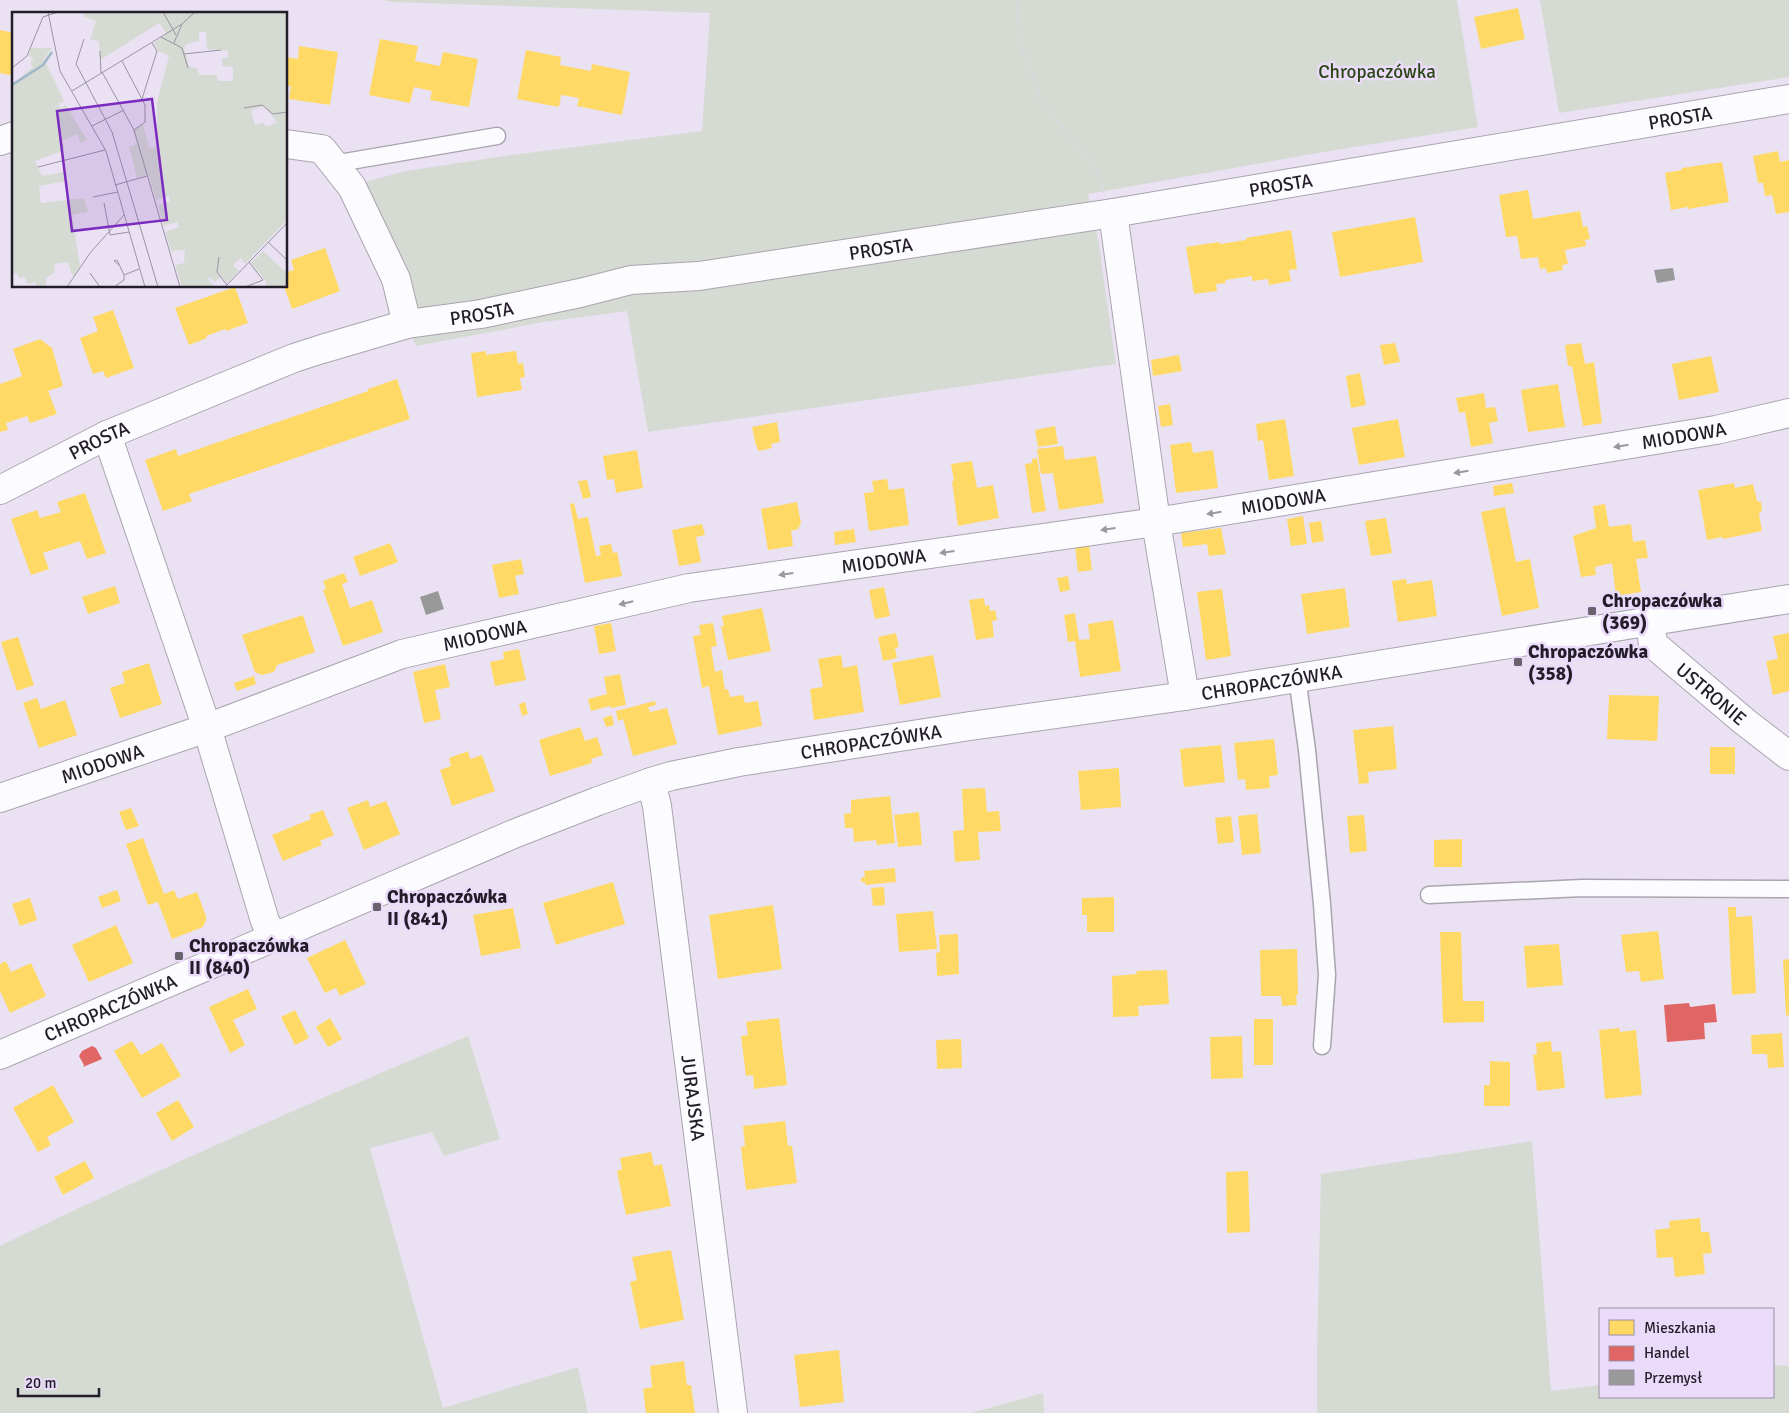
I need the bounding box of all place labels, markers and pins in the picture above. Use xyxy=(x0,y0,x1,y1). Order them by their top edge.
place label: Chropaczówka (369) xyxy=(1602,589,1723,635)
marker: Chropaczówka (369) xyxy=(1586,605,1598,617)
place label: Chropaczówka (358) xyxy=(1528,640,1649,686)
marker: Chropaczówka (358) xyxy=(1512,656,1524,668)
place label: Chropaczówka II (841) xyxy=(387,885,508,931)
marker: Chropaczówka II (841) xyxy=(371,901,383,913)
place label: Chropaczówka II (840) xyxy=(189,934,310,980)
marker: Chropaczówka II (840) xyxy=(173,950,185,962)

